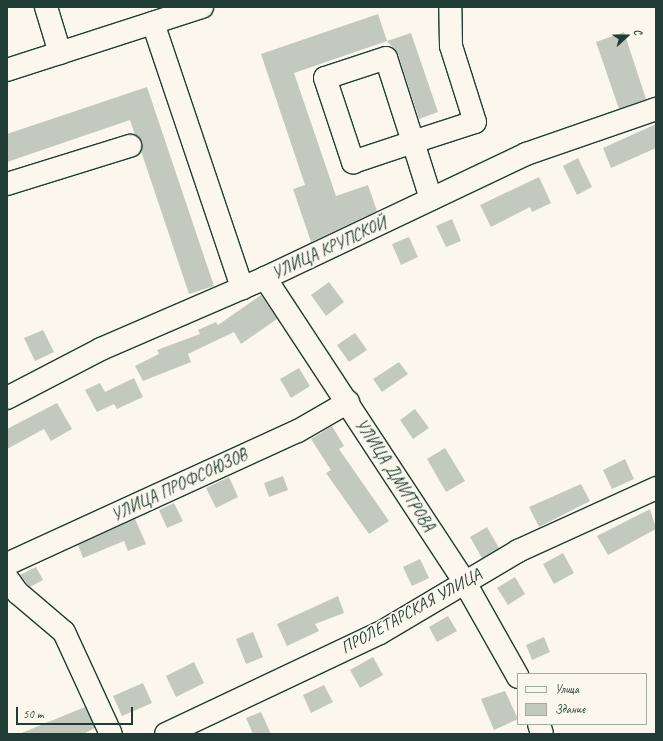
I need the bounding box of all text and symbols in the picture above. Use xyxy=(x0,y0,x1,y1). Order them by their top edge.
north arrow xyxy=(607,16,647,56)
text: С xyxy=(631,27,646,37)
street label: УЛИЦА КРУПСКОЙ xyxy=(268,213,390,283)
street label: УЛИЦА ДМИТРОВА xyxy=(351,415,439,535)
street label: УЛИЦА ПРОФСОЮЗОВ xyxy=(108,445,250,525)
street label: ПРОЛЕТАРСКАЯ УЛИЦА xyxy=(337,564,485,658)
legend xyxy=(517,673,647,725)
text: Улица xyxy=(555,681,579,697)
scale bar xyxy=(18,699,135,725)
text: Здание xyxy=(555,701,585,717)
text: 50 m xyxy=(23,706,43,722)

